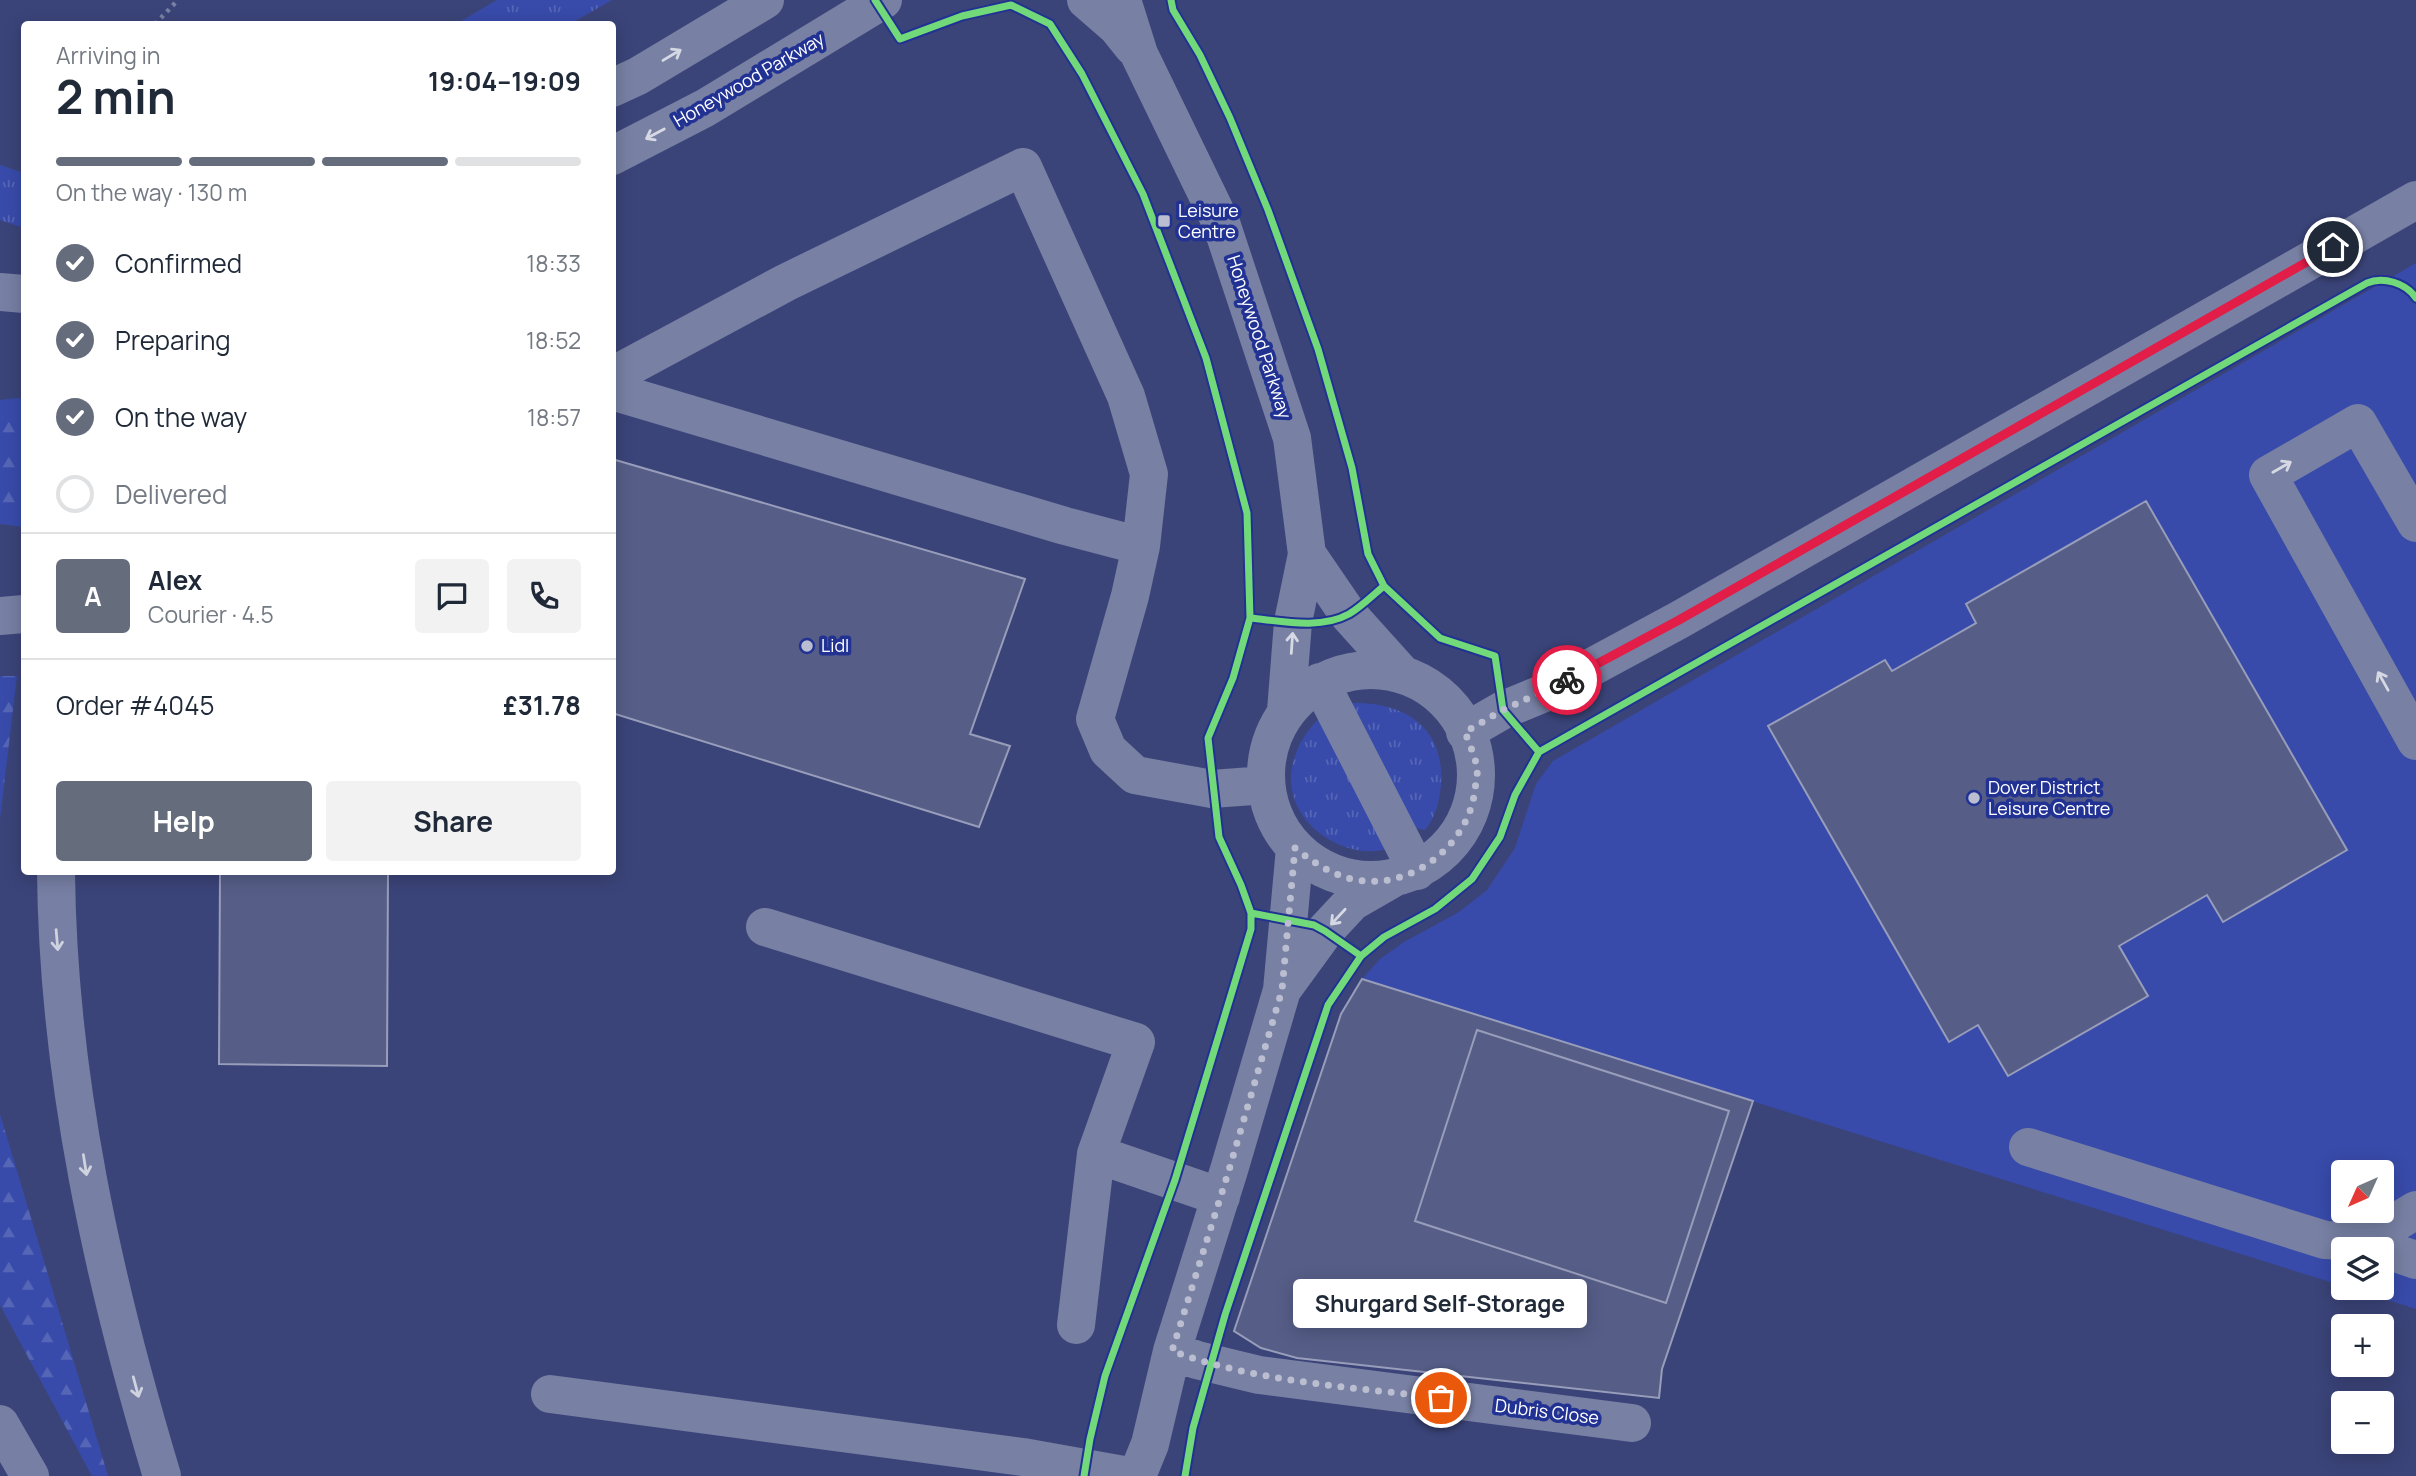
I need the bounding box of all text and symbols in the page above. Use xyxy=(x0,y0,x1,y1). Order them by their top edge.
street label: Honeywood Parkway xyxy=(669,26,829,132)
text: Arriving in xyxy=(56,39,161,71)
one-way arrow xyxy=(662,48,682,62)
text: 19:04–19:09 xyxy=(428,63,581,99)
text: 2 min xyxy=(56,65,176,128)
one-way arrow xyxy=(646,127,666,141)
text: On the way · 130 m xyxy=(56,176,247,208)
place label: Leisure Centre xyxy=(1178,198,1239,243)
marker: Leisure Centre xyxy=(1156,213,1172,229)
pin xyxy=(2303,217,2363,277)
icon: home xyxy=(2314,228,2352,266)
icon: check xyxy=(56,244,94,282)
text: Confirmed xyxy=(115,245,242,281)
text: 18:33 xyxy=(526,247,581,279)
street label: Honeywood Parkway xyxy=(1222,252,1298,422)
icon: check xyxy=(56,321,94,359)
text: Preparing xyxy=(115,322,231,358)
text: 18:52 xyxy=(526,324,581,356)
icon: check xyxy=(56,398,94,436)
text: On the way xyxy=(115,399,247,435)
text: 18:57 xyxy=(527,401,581,433)
one-way arrow xyxy=(2271,460,2291,474)
text: Delivered xyxy=(115,476,227,512)
button: chat xyxy=(415,559,489,633)
button: phone xyxy=(507,559,581,633)
text: Alex xyxy=(148,562,202,598)
text: A xyxy=(84,578,102,614)
text: Courier · 4.5 xyxy=(148,598,274,630)
one-way arrow xyxy=(1285,632,1298,655)
place label: Lidl xyxy=(821,633,849,657)
marker: Lidl xyxy=(799,638,815,654)
courier xyxy=(1532,645,1602,715)
icon: bike xyxy=(1548,661,1586,699)
one-way arrow xyxy=(2376,671,2389,692)
text: Order #4045 xyxy=(56,687,215,723)
text: £31.78 xyxy=(503,687,581,723)
place label: Dover District Leisure Centre xyxy=(1988,775,2110,820)
button: Help xyxy=(56,781,312,861)
button: Share xyxy=(326,781,581,861)
marker: Dover District Leisure Centre xyxy=(1966,790,1982,806)
one-way arrow xyxy=(1329,908,1346,925)
one-way arrow xyxy=(51,928,64,950)
one-way arrow xyxy=(79,1153,92,1176)
north arrow xyxy=(2331,1160,2394,1223)
map controls xyxy=(2331,1160,2394,1454)
button: layers xyxy=(2331,1237,2394,1300)
callout: Shurgard Self-Storage xyxy=(1294,1279,1588,1328)
text: Shurgard Self-Storage xyxy=(1315,1287,1565,1319)
button: + xyxy=(2331,1314,2394,1377)
pin xyxy=(1411,1368,1471,1428)
one-way arrow xyxy=(130,1375,143,1398)
icon: bag xyxy=(1422,1379,1460,1417)
button: − xyxy=(2331,1391,2394,1454)
street label: Dubris Close xyxy=(1494,1393,1601,1429)

